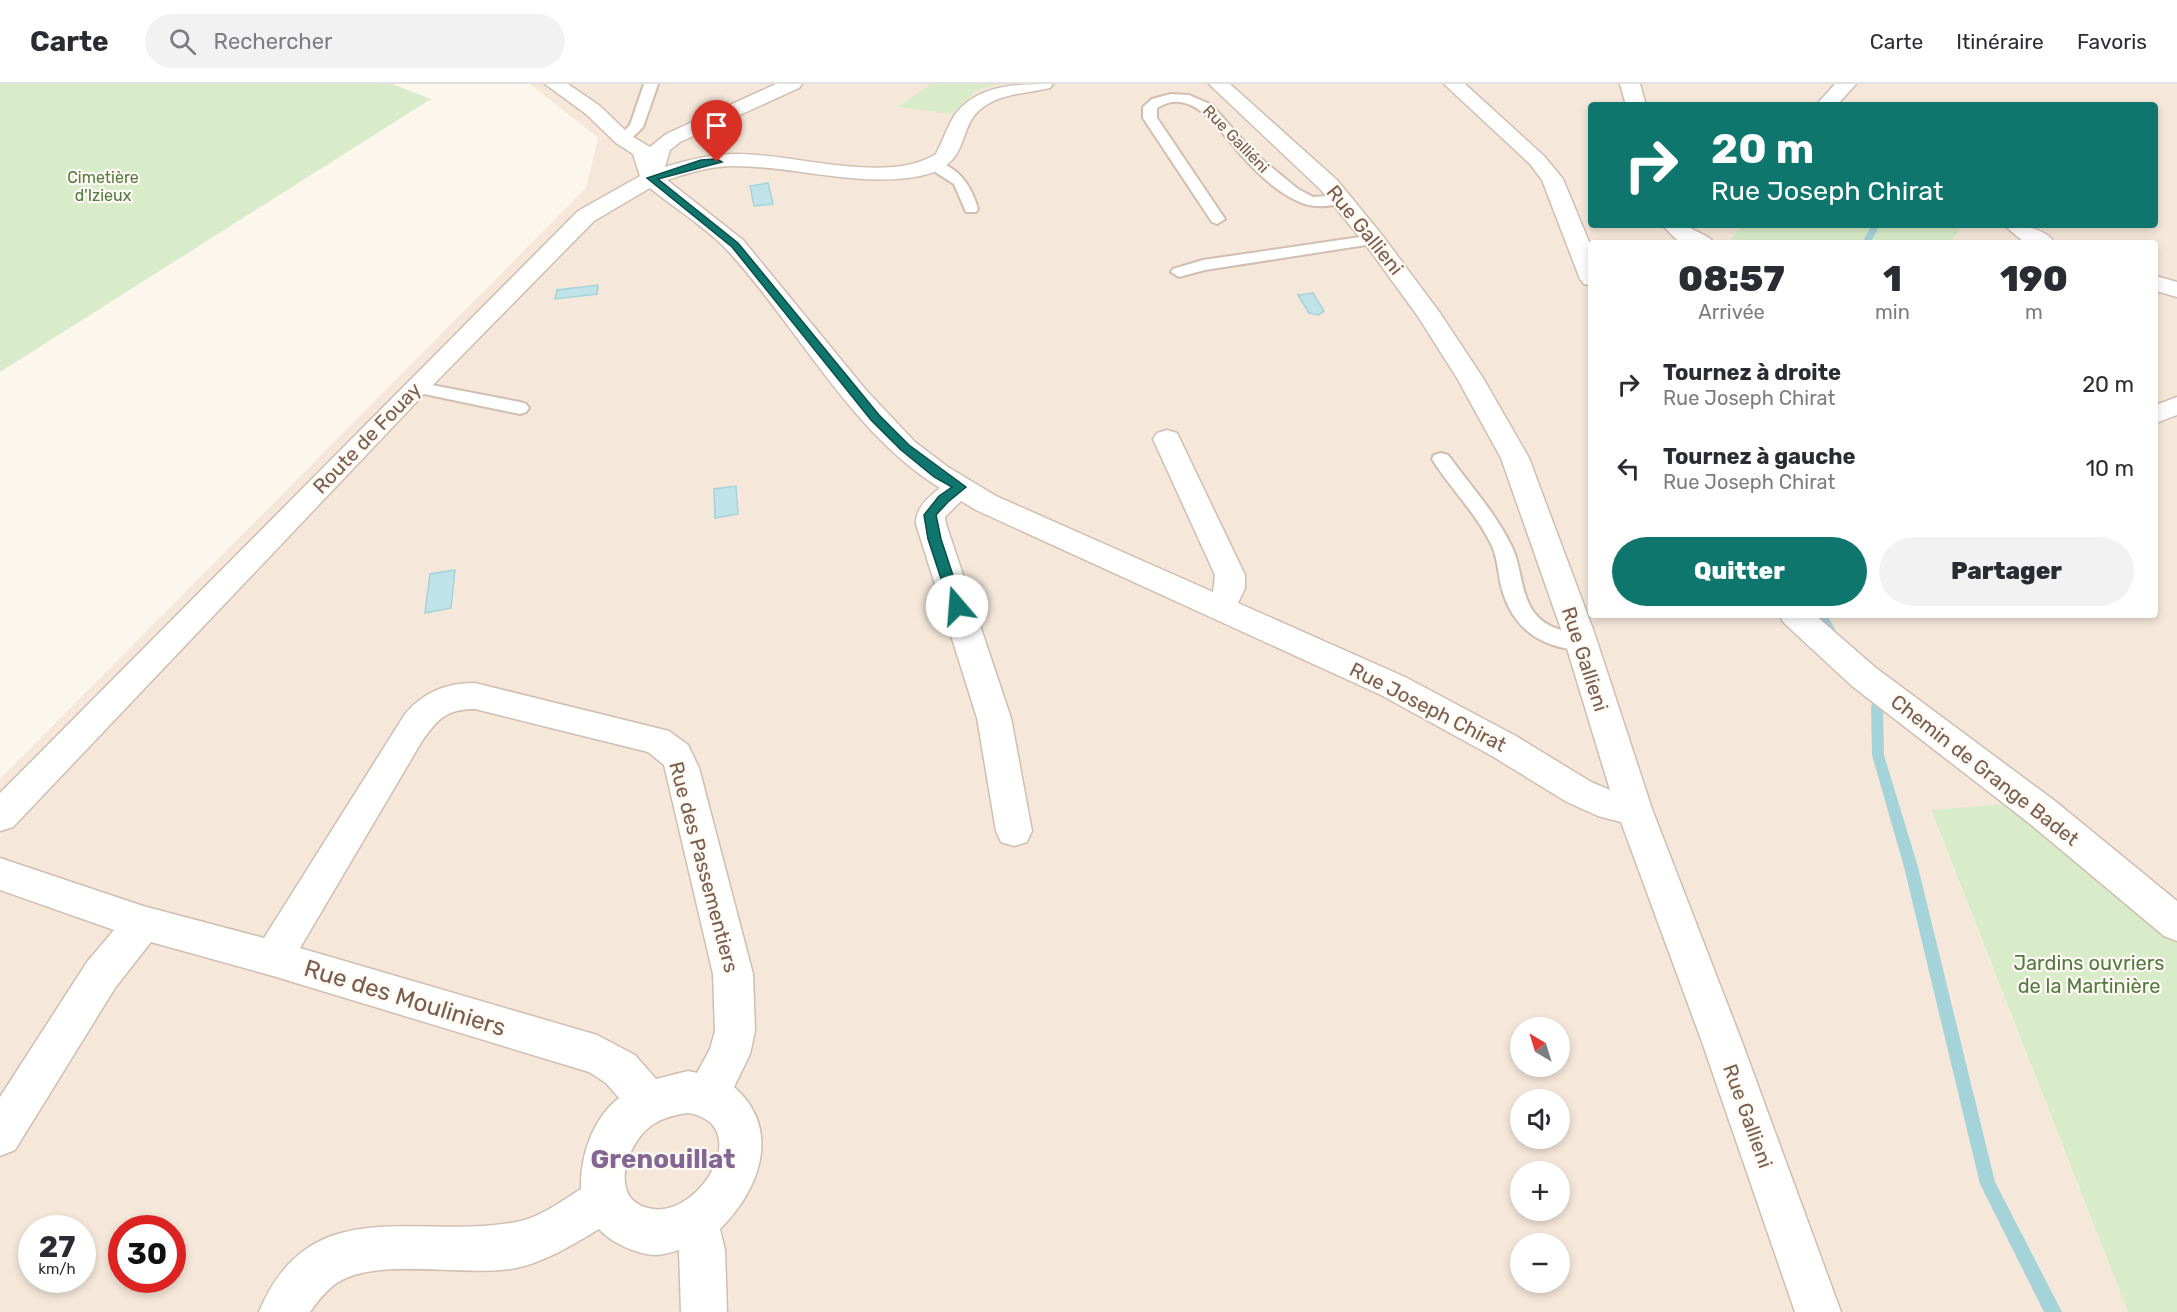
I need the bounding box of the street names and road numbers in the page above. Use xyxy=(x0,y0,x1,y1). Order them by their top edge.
street label: Rue Galliéni xyxy=(1199,101,1273,177)
street label: Rue Gallieni xyxy=(1321,180,1409,280)
street label: Route de Fouay xyxy=(308,377,426,499)
street label: Rue Gallieni xyxy=(1557,604,1613,714)
street label: Rue Joseph Chirat xyxy=(1346,657,1510,757)
street label: Chemin de Grange Badet xyxy=(1886,689,2084,851)
street label: Rue des Passementiers xyxy=(664,759,744,975)
street label: Rue des Mouliniers xyxy=(301,954,509,1042)
street label: Rue Gallieni xyxy=(1718,1061,1778,1171)

